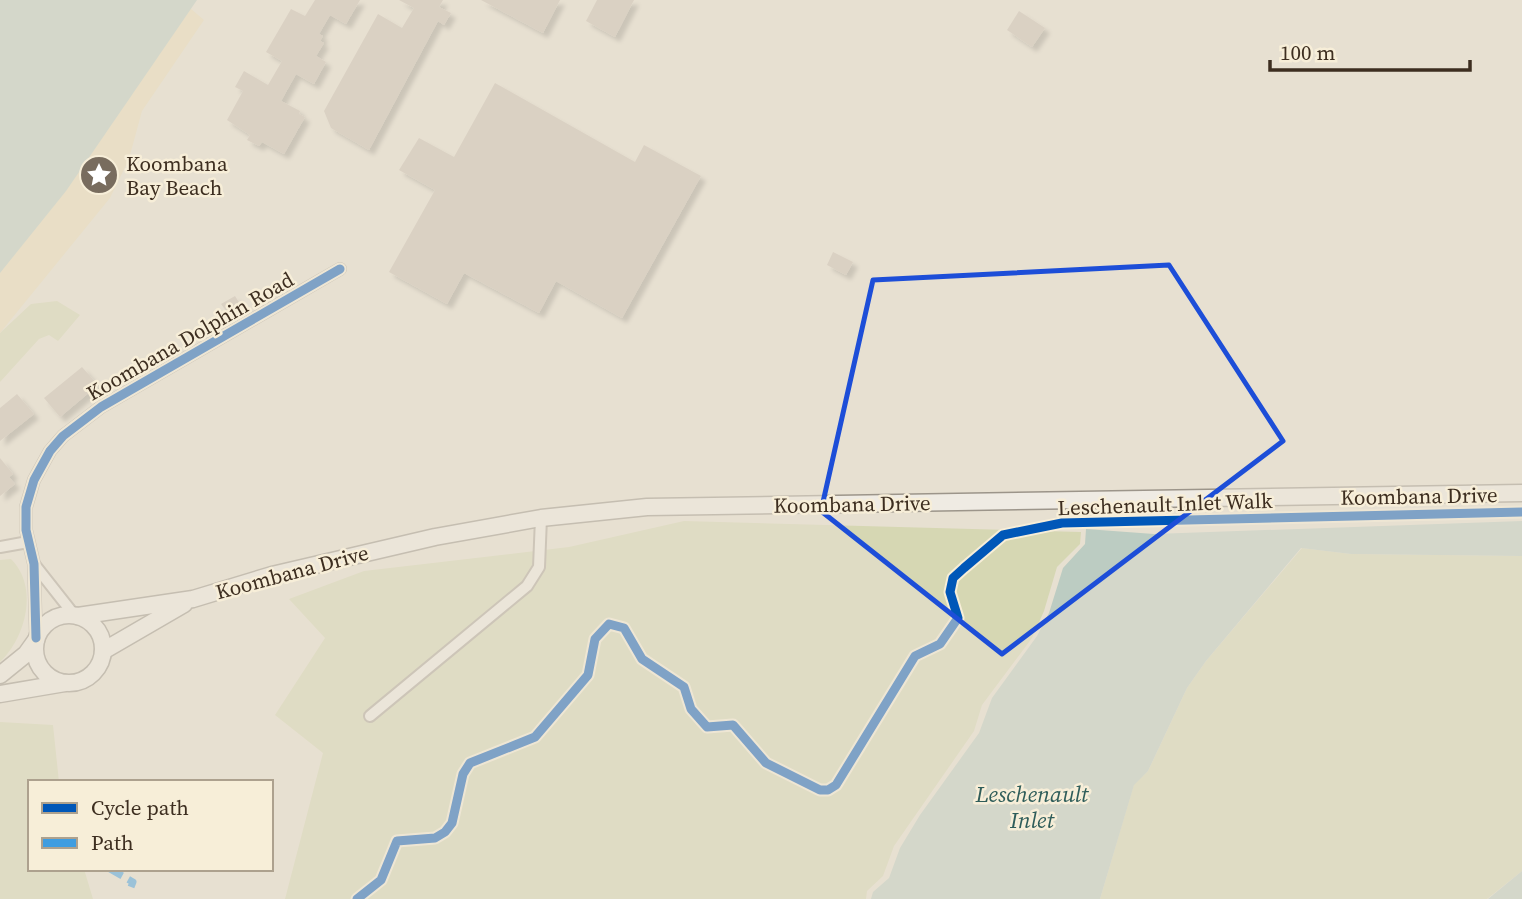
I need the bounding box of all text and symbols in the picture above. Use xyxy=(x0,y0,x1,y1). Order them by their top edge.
scale bar xyxy=(1270,28,1470,72)
text: 100 m xyxy=(1280,38,1335,67)
place label: Koombana Bay Beach xyxy=(126,149,228,202)
place icon: Koombana Bay Beach xyxy=(78,154,120,196)
street label: Koombana Dolphin Road xyxy=(81,265,299,407)
street label: Koombana Drive xyxy=(1340,480,1498,512)
street label: Leschenault Inlet Walk xyxy=(1057,486,1273,522)
street label: Koombana Drive xyxy=(773,488,931,520)
street label: Koombana Drive xyxy=(212,538,372,606)
water label: Leschenault Inlet xyxy=(975,778,1090,836)
legend xyxy=(28,780,273,871)
text: Cycle path xyxy=(91,793,189,822)
text: Path xyxy=(91,828,134,857)

